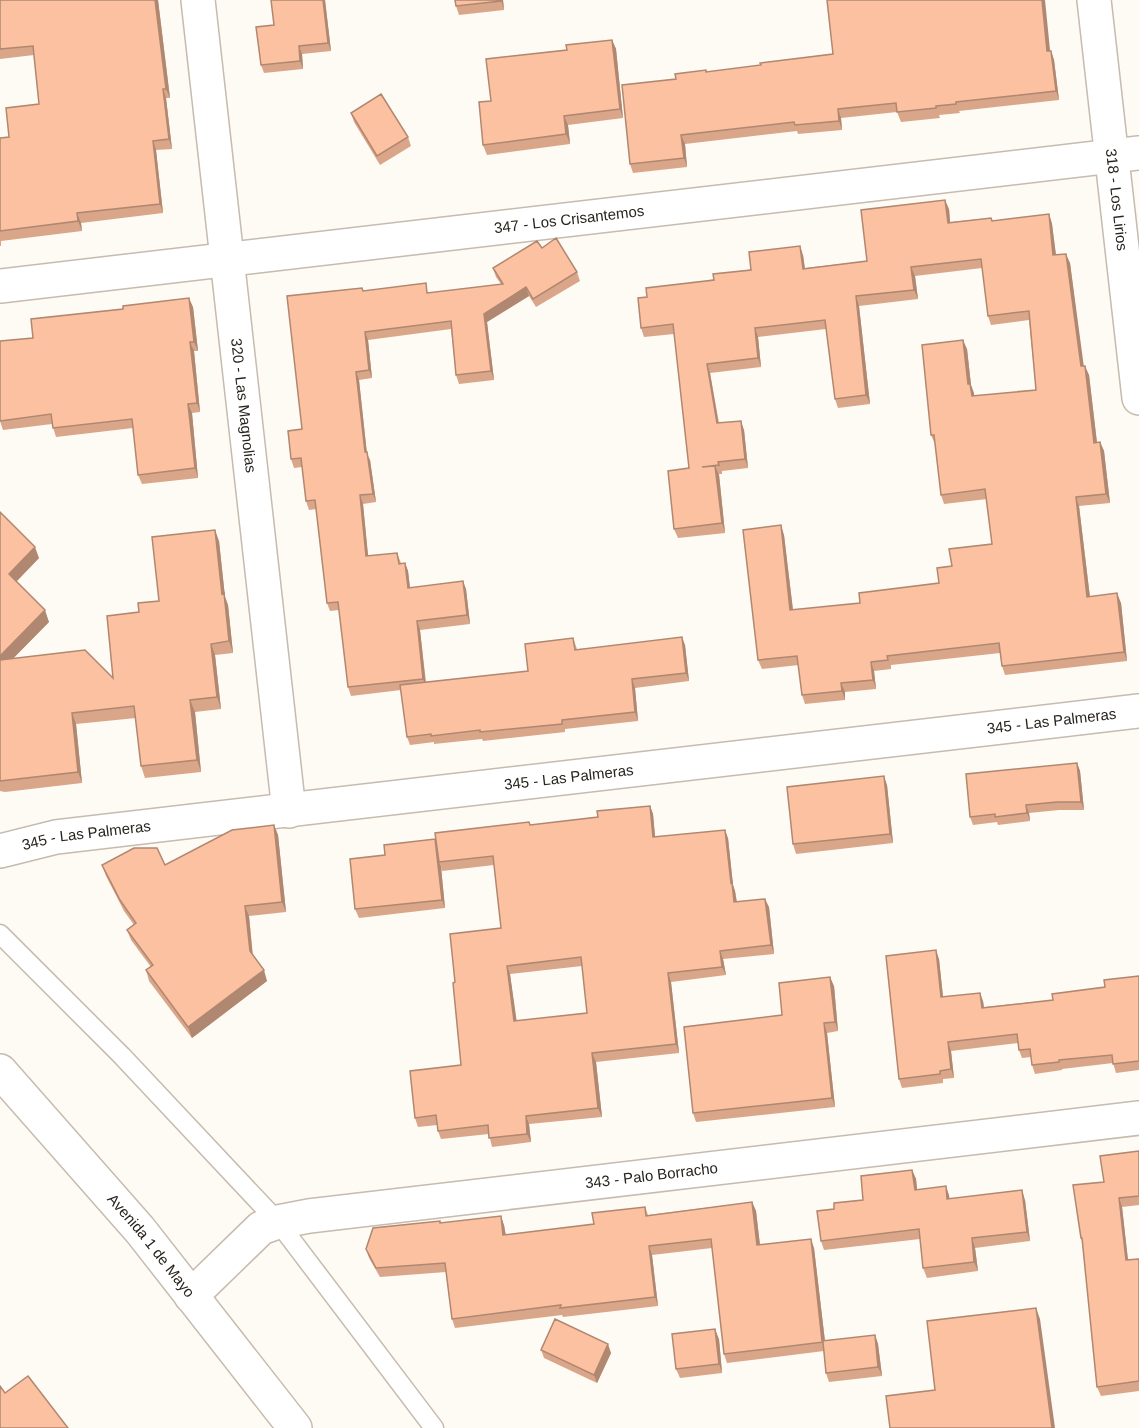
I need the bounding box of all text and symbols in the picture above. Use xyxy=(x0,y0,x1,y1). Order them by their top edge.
street label: 318 - Los Lirios xyxy=(1103,148,1131,252)
street label: 347 - Los Crisantemos xyxy=(493,202,645,236)
street label: 320 - Las Magnolias xyxy=(228,337,260,473)
street label: 345 - Las Palmeras xyxy=(986,705,1117,737)
street label: 345 - Las Palmeras xyxy=(503,761,634,793)
street label: 345 - Las Palmeras xyxy=(20,817,152,853)
street label: 343 - Palo Borracho xyxy=(584,1159,719,1191)
street label: Avenida 1 de Mayo xyxy=(104,1190,198,1300)

